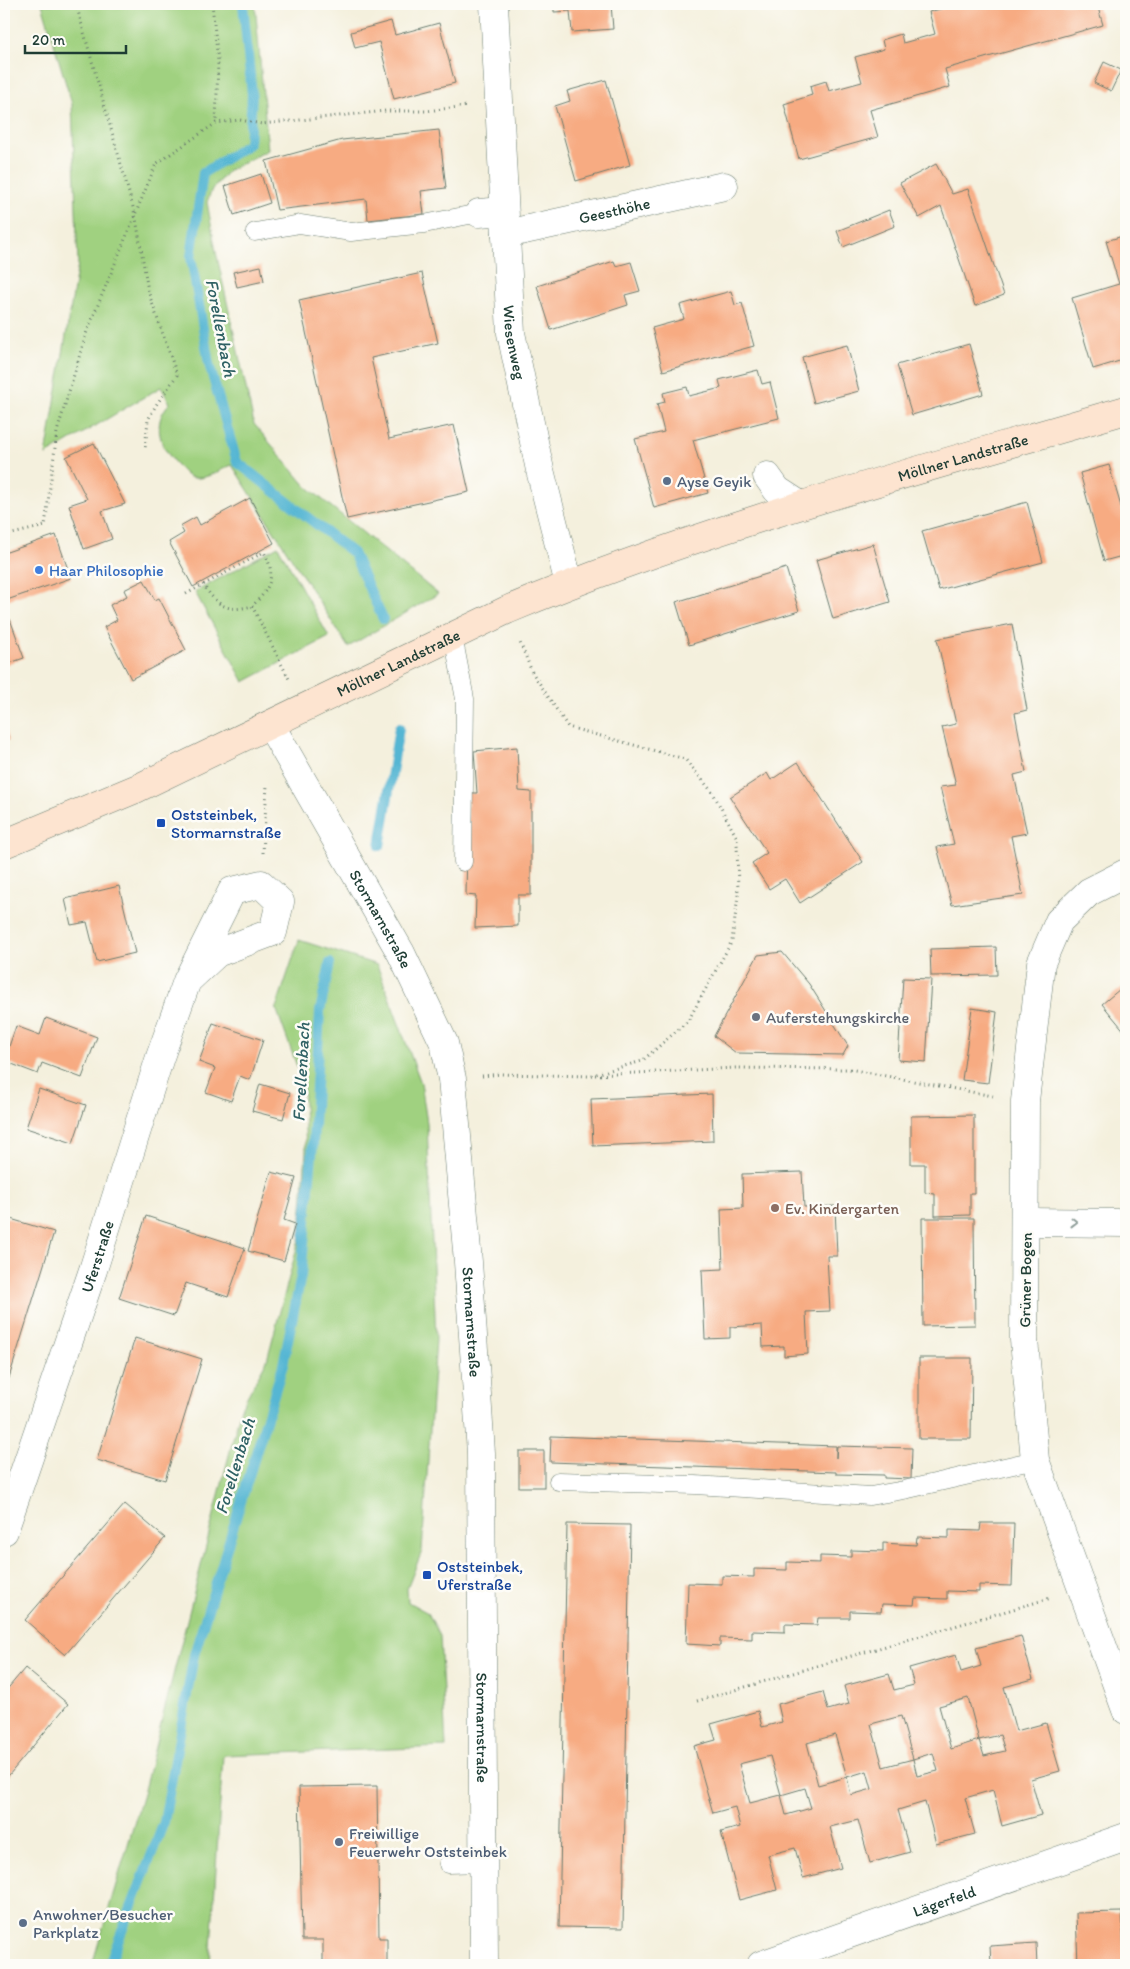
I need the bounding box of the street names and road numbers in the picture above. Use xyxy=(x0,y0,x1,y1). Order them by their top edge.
street label: Geesthöhe xyxy=(577,193,652,228)
street label: Wiesenweg xyxy=(500,304,530,382)
street label: Möllner Landstraße xyxy=(896,430,1031,486)
street label: Möllner Landstraße xyxy=(333,625,463,701)
street label: Stormarnstraße xyxy=(345,866,416,971)
street label: Uferstraße xyxy=(77,1218,118,1295)
street label: Grüner Bogen xyxy=(1015,1232,1036,1328)
street label: Stormarnstraße xyxy=(458,1266,485,1378)
street label: Stormarnstraße xyxy=(472,1672,492,1783)
street label: Lägerfeld xyxy=(910,1881,979,1921)

